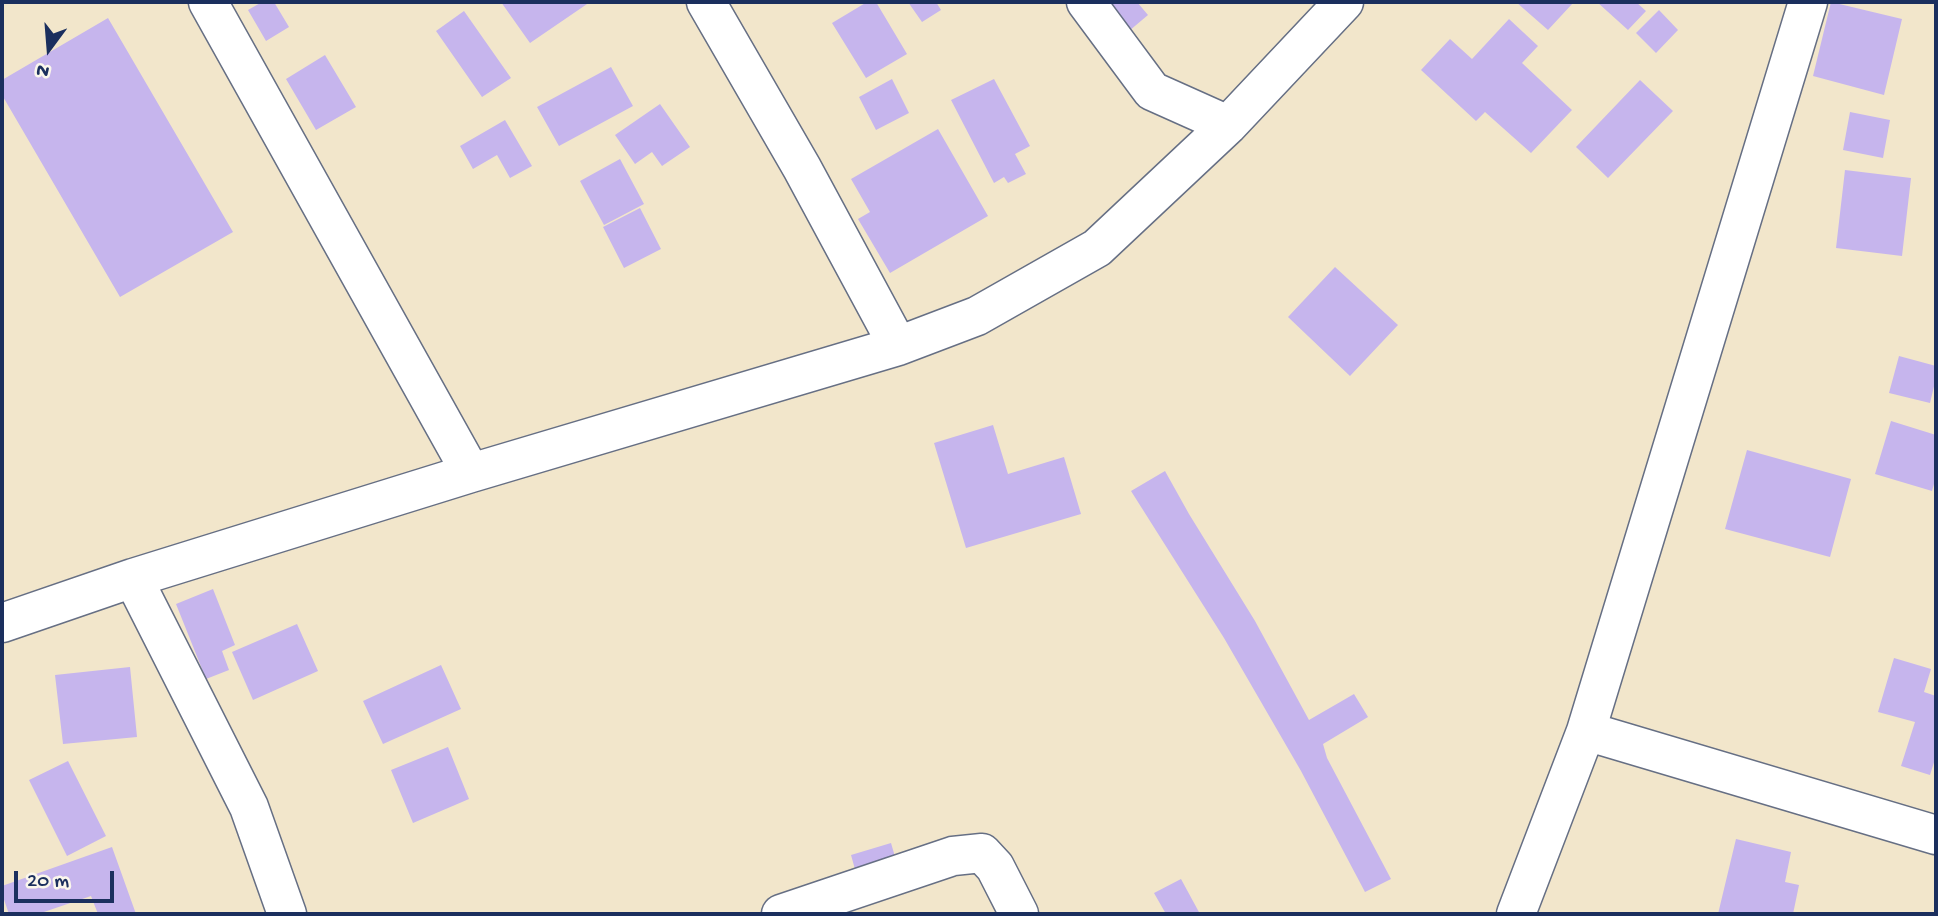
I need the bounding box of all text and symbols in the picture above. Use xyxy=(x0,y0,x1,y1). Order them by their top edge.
north arrow xyxy=(14,14,84,84)
text: N xyxy=(34,57,52,82)
scale bar xyxy=(18,856,117,900)
text: 20 m xyxy=(27,870,69,895)

